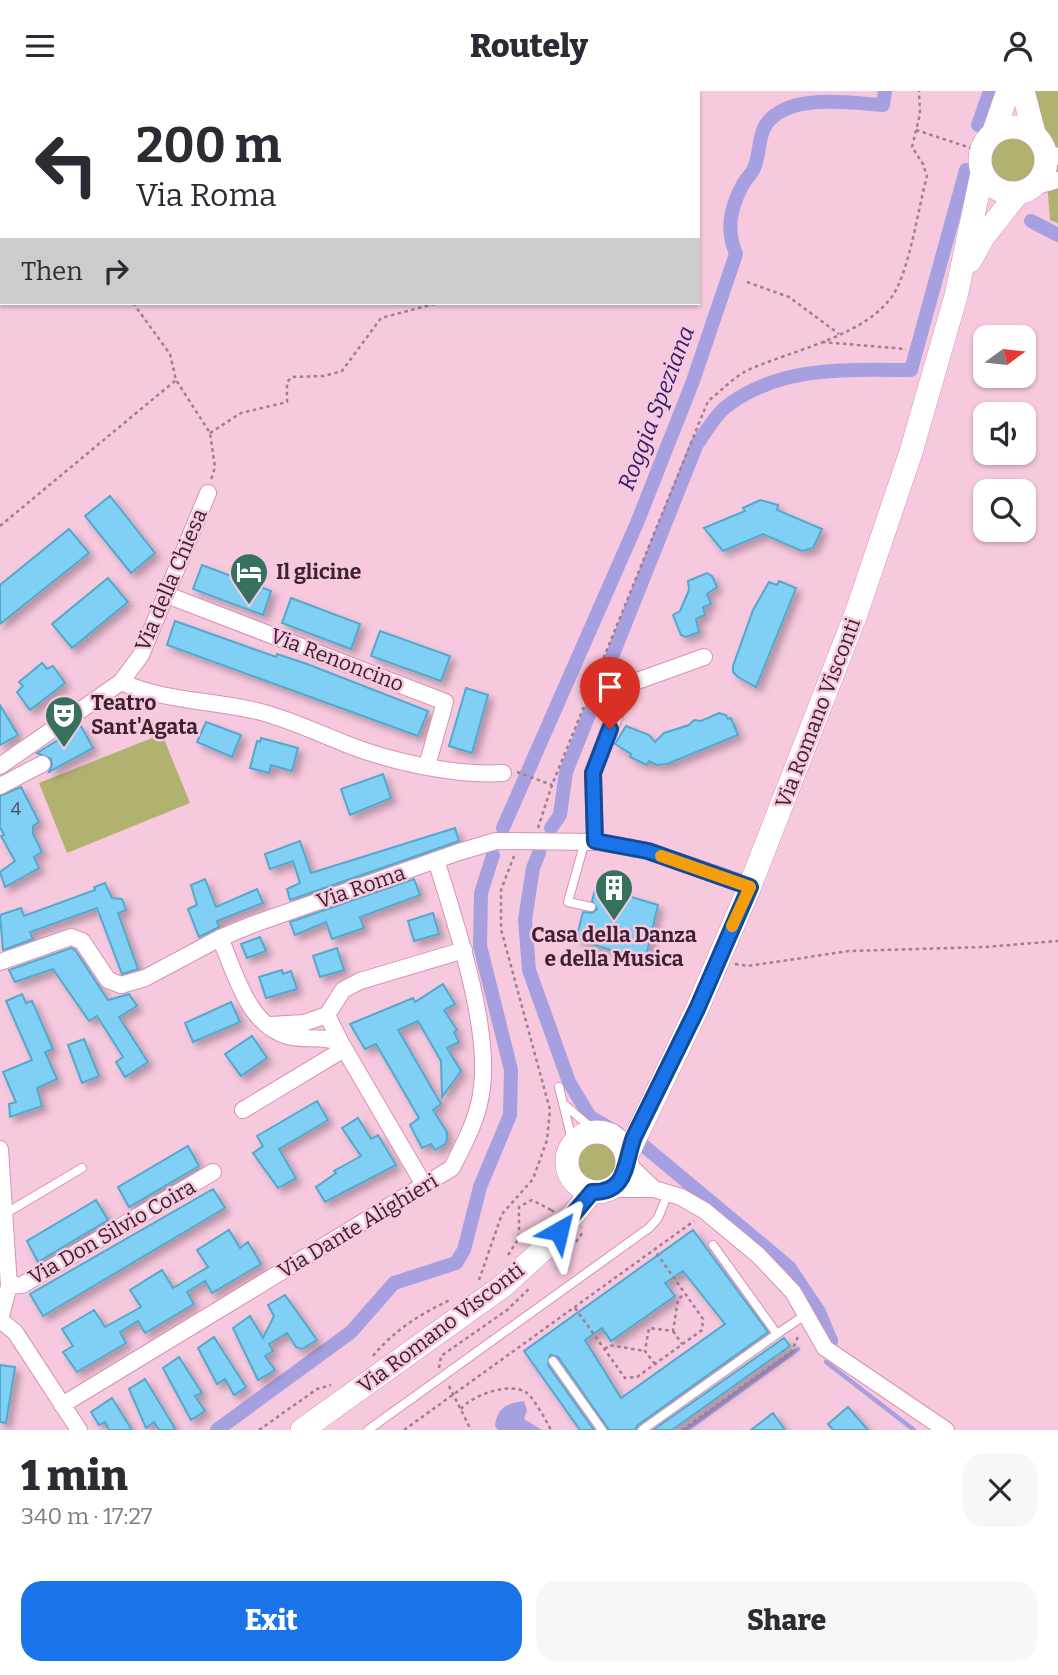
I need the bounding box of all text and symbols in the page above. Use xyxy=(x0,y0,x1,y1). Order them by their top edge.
icon: menu xyxy=(21,27,59,65)
text: Routely xyxy=(470,27,588,65)
icon: person xyxy=(999,27,1037,65)
text: 200 m xyxy=(136,116,281,175)
icon: left xyxy=(21,119,112,210)
text: Via Roma xyxy=(136,176,277,214)
icon: right xyxy=(97,252,135,290)
text: Then xyxy=(21,256,83,287)
water label: Roggia Speziana xyxy=(612,322,700,494)
north arrow xyxy=(973,325,1036,389)
map controls xyxy=(973,325,1036,542)
button: sound xyxy=(973,402,1036,465)
button: search xyxy=(973,479,1036,542)
street label: Via della Chiesa xyxy=(129,504,213,655)
hotel icon: Il glicine xyxy=(228,551,270,606)
place label: Il glicine xyxy=(276,559,361,585)
street label: Via Romano Visconti xyxy=(770,614,866,812)
street label: Via Renoncino xyxy=(267,623,407,697)
pin xyxy=(580,657,640,729)
icon: arrive xyxy=(591,668,629,706)
place label: Teatro Sant'Agata xyxy=(91,690,198,740)
theatre icon: Teatro Sant'Agata xyxy=(43,694,85,749)
house number: 4 xyxy=(11,798,22,820)
street label: Via Roma xyxy=(313,860,409,914)
building icon: Casa della Danza e della Musica xyxy=(593,867,635,922)
place label: Casa della Danza e della Musica xyxy=(531,922,697,972)
street label: Via Dante Alighieri xyxy=(273,1168,443,1284)
street label: Via Don Silvio Coira xyxy=(24,1173,201,1290)
position arrow xyxy=(522,1194,596,1268)
street label: Via Romano Visconti xyxy=(353,1257,529,1399)
text: 1 min xyxy=(21,1451,128,1501)
button: close xyxy=(963,1453,1037,1527)
text: 340 m · 17:27 xyxy=(21,1502,152,1530)
button: Exit xyxy=(21,1581,522,1661)
button: Share xyxy=(536,1581,1037,1661)

